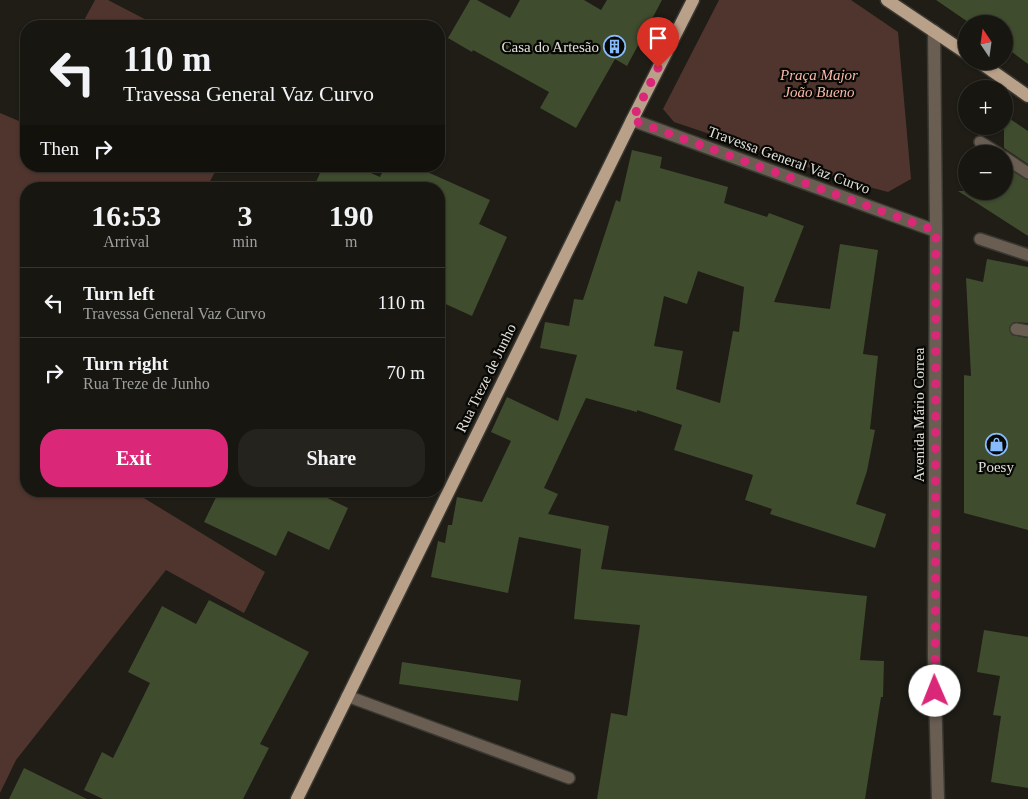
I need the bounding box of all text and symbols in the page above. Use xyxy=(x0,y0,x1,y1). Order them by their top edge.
north arrow xyxy=(958,15,1012,70)
map controls xyxy=(958,15,1013,200)
pin xyxy=(637,17,679,68)
icon: arrive xyxy=(644,24,672,52)
building icon: Casa do Artesão xyxy=(603,35,627,59)
place label: Casa do Artesão xyxy=(502,39,599,55)
icon: left xyxy=(40,40,105,105)
text: 110 m xyxy=(123,40,211,79)
park label: Praça Major João Bueno xyxy=(779,67,858,100)
button: + xyxy=(958,80,1013,135)
text: Travessa General Vaz Curvo xyxy=(123,81,374,106)
street label: Travessa General Vaz Curvo xyxy=(706,123,872,197)
icon: right xyxy=(89,135,117,163)
text: Then xyxy=(40,138,79,159)
button: − xyxy=(958,145,1013,200)
text: 16:53 xyxy=(91,199,161,232)
text: 3 xyxy=(237,199,252,232)
text: 190 xyxy=(329,199,374,232)
text: Arrival xyxy=(103,233,149,250)
text: min xyxy=(233,233,257,250)
text: m xyxy=(345,233,357,250)
text: Turn left xyxy=(83,283,155,304)
icon: left xyxy=(40,289,68,317)
text: 110 m xyxy=(378,292,425,313)
text: Travessa General Vaz Curvo xyxy=(83,305,266,322)
street label: Rua Treze de Junho xyxy=(453,321,519,435)
street label: Avenida Mário Correa xyxy=(911,347,927,482)
text: Turn right xyxy=(83,353,168,374)
icon: right xyxy=(40,359,68,387)
text: 70 m xyxy=(386,362,425,383)
text: Rua Treze de Junho xyxy=(83,375,210,392)
button: Exit xyxy=(40,429,228,487)
button: Share xyxy=(238,429,425,487)
shop icon: Poesy xyxy=(984,432,1008,456)
place label: Poesy xyxy=(978,459,1014,475)
position arrow xyxy=(908,664,960,716)

